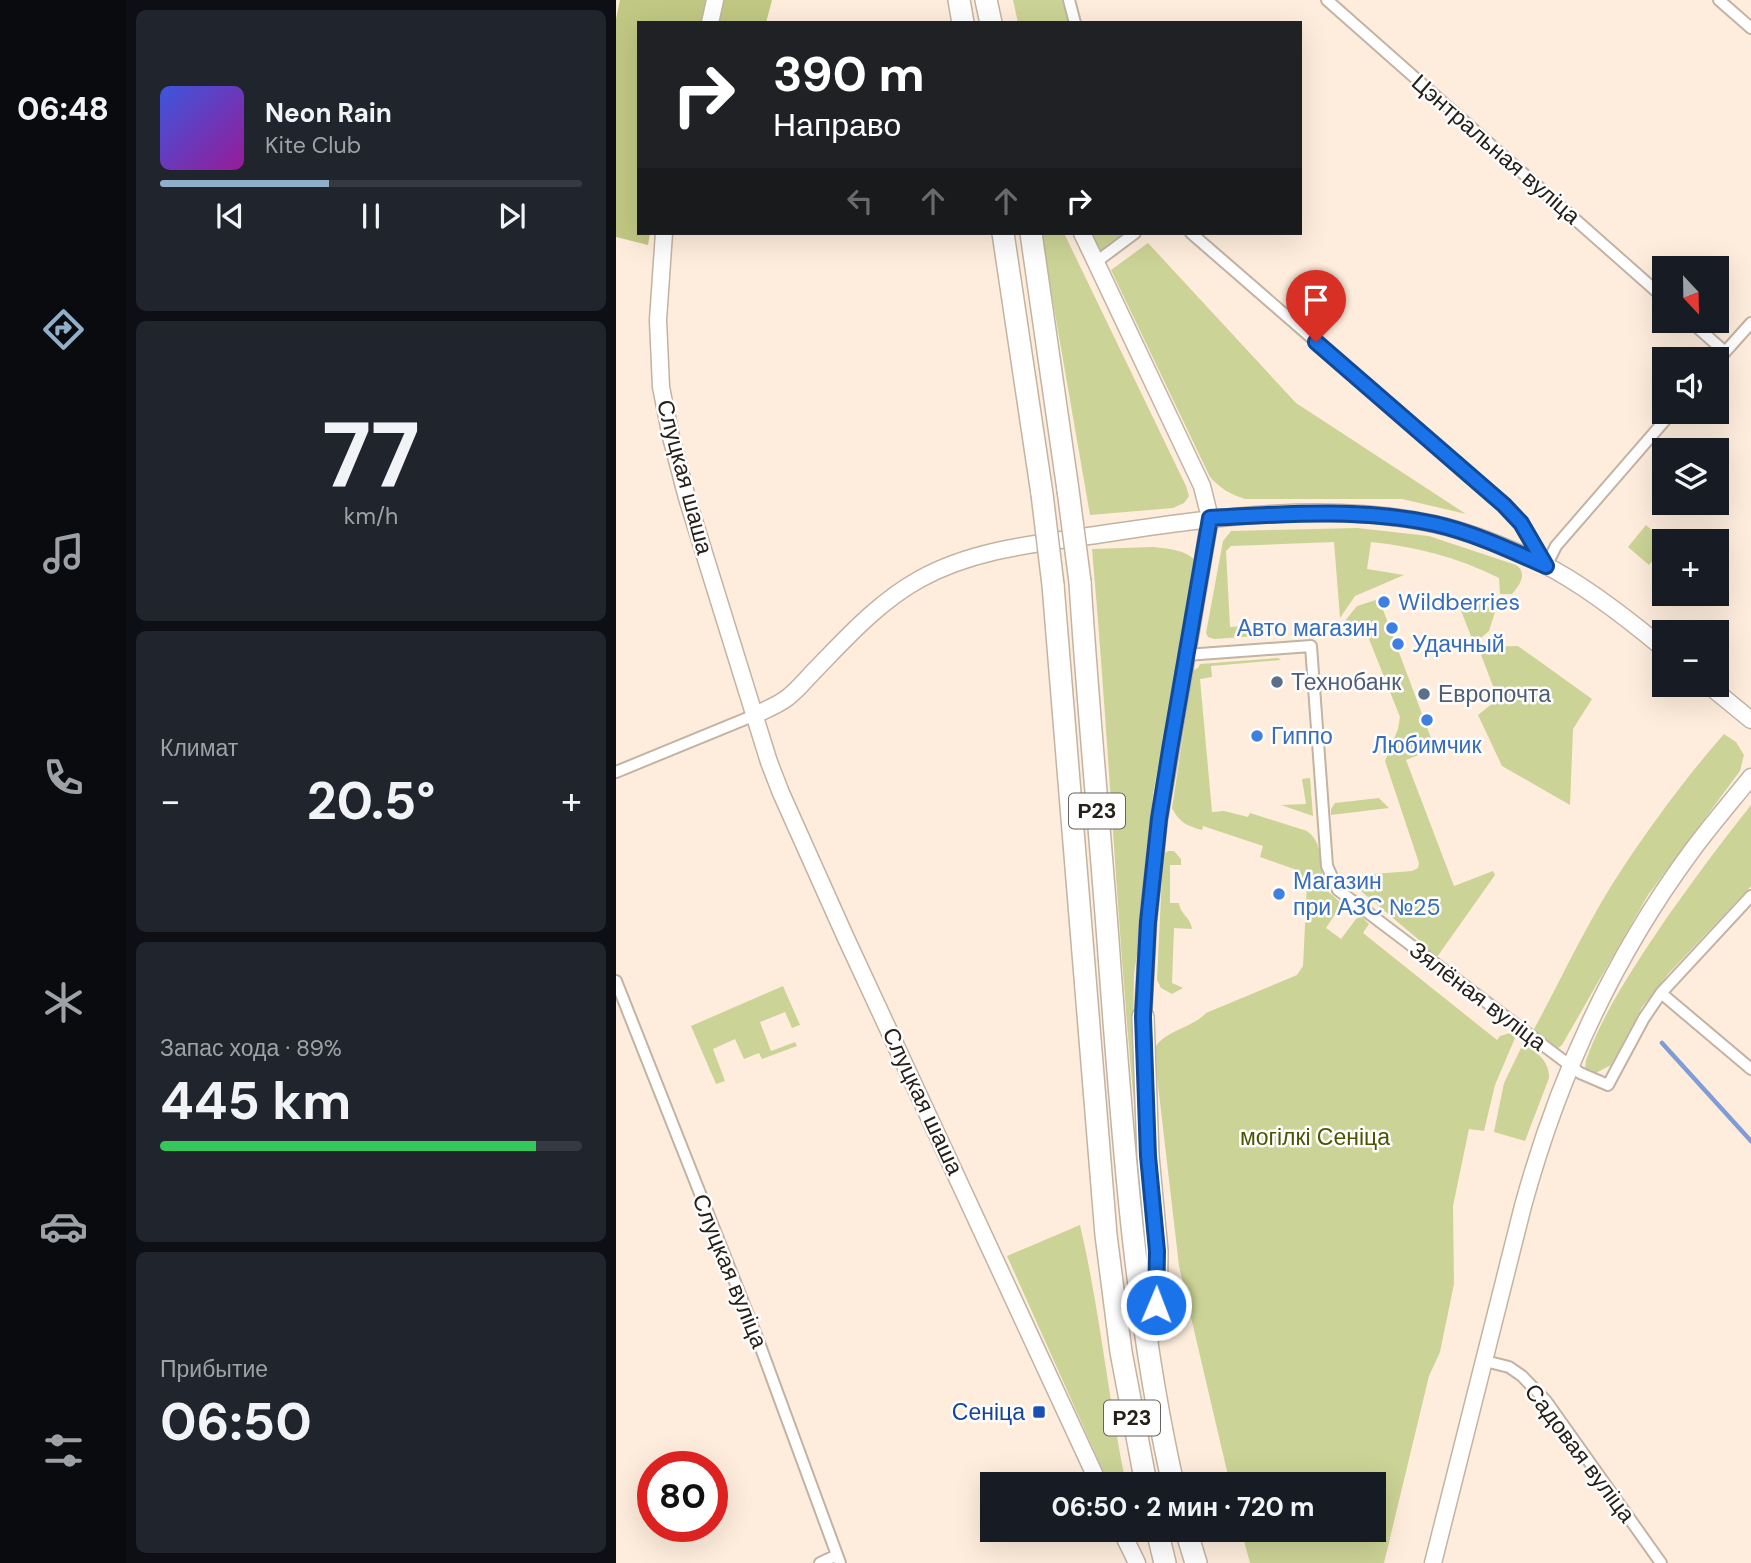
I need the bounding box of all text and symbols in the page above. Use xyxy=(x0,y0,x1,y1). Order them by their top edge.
text: 390 m xyxy=(773,42,925,106)
icon: right xyxy=(658,49,749,140)
street label: Цэнтральная вуліца xyxy=(1405,67,1587,231)
text: 06:48 xyxy=(17,88,109,130)
text: Neon Rain xyxy=(265,96,392,130)
text: Направо xyxy=(773,104,901,146)
text: Kite Club xyxy=(265,130,361,160)
icon: left xyxy=(841,182,879,220)
icon: ahead xyxy=(914,182,952,220)
icon: ahead xyxy=(987,182,1025,220)
icon: right xyxy=(1060,182,1098,220)
icon: previous xyxy=(211,197,249,235)
icon: pause xyxy=(352,197,390,235)
icon: next xyxy=(493,197,531,235)
north arrow xyxy=(1652,256,1729,332)
map controls xyxy=(1652,256,1729,697)
pin xyxy=(1286,270,1346,342)
icon: arrive xyxy=(1297,281,1335,319)
icon: directions xyxy=(39,305,88,354)
button: sound xyxy=(1652,347,1729,424)
text: 77 xyxy=(322,396,420,514)
street label: Слуцкая шаша xyxy=(650,396,720,558)
button: layers xyxy=(1652,438,1729,515)
text: km/h xyxy=(344,501,398,531)
icon: music xyxy=(39,529,88,578)
button: + xyxy=(1652,529,1729,606)
place label: Wildberries xyxy=(1398,587,1520,617)
marker: Wildberries xyxy=(1376,594,1392,610)
place label: Авто магазин xyxy=(1237,613,1378,643)
marker: Авто магазин xyxy=(1384,620,1400,636)
button: − xyxy=(1652,620,1729,697)
place label: Удачный xyxy=(1412,629,1505,659)
marker: Удачный xyxy=(1390,636,1406,652)
place label: Технобанк xyxy=(1291,667,1402,697)
marker: Технобанк xyxy=(1269,674,1285,690)
place label: Европочта xyxy=(1438,679,1551,709)
marker: Европочта xyxy=(1416,686,1432,702)
marker: Любимчик xyxy=(1419,712,1435,728)
place label: Гиппо xyxy=(1271,721,1333,751)
marker: Гиппо xyxy=(1249,728,1265,744)
place label: Любимчик xyxy=(1372,730,1482,760)
text: Климат xyxy=(160,733,238,763)
icon: phone xyxy=(39,753,88,802)
text: 20.5° xyxy=(307,767,435,835)
text: − xyxy=(160,776,181,826)
text: + xyxy=(561,776,582,826)
road number: Р23 xyxy=(1069,794,1125,828)
place label: Магазин при АЗС №25 xyxy=(1293,866,1441,922)
marker: Магазин при АЗС №25 xyxy=(1271,886,1287,902)
street label: Зялёная вуліца xyxy=(1404,935,1553,1057)
icon: climate xyxy=(39,978,88,1027)
street label: Слуцкая шаша xyxy=(876,1023,970,1180)
text: Запас хода · 89% xyxy=(160,1033,342,1063)
text: 445 km xyxy=(160,1067,351,1135)
park label: могілкі Сеніца xyxy=(1240,1122,1390,1152)
street label: Слуцкая вуліца xyxy=(685,1189,775,1353)
icon: car xyxy=(39,1202,88,1251)
position arrow xyxy=(1119,1268,1193,1342)
text: Прибытие xyxy=(160,1354,268,1384)
street label: Садовая вуліца xyxy=(1518,1378,1642,1529)
text: 06:50 xyxy=(160,1388,312,1456)
place label: Сеніца xyxy=(952,1397,1025,1427)
road number: Р23 xyxy=(1104,1400,1160,1436)
marker: Сеніца xyxy=(1031,1404,1047,1420)
icon: filters xyxy=(39,1426,88,1475)
speed limit sign: 80 xyxy=(637,1451,728,1542)
text: 06:50 · 2 мин · 720 m xyxy=(1052,1490,1314,1524)

